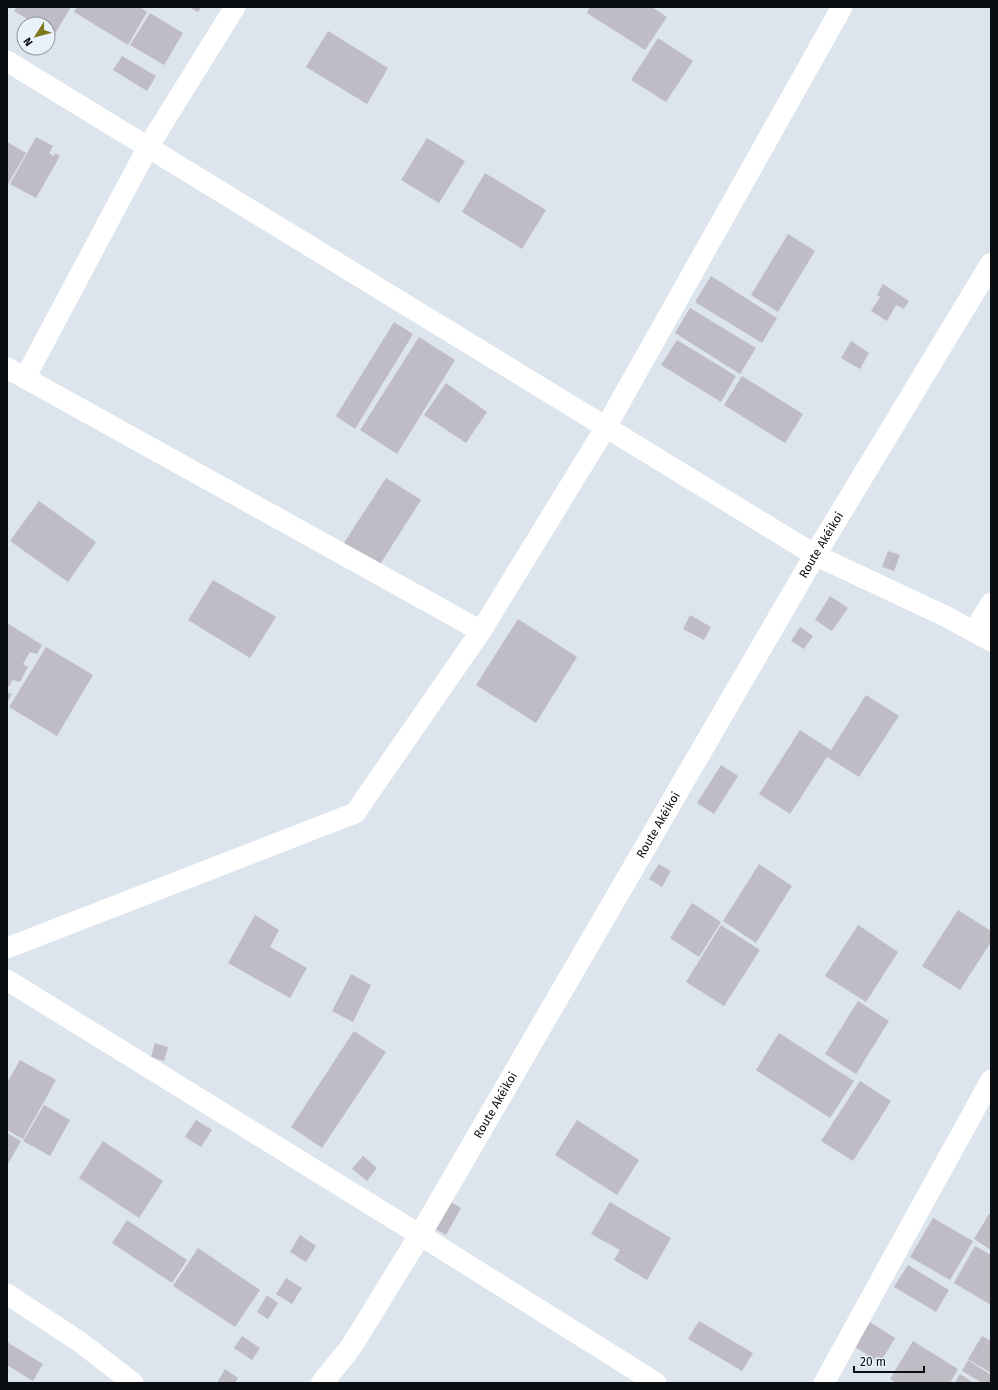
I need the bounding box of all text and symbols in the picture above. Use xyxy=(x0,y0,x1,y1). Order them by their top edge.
north arrow xyxy=(16,16,56,56)
text: N xyxy=(21,35,36,48)
street label: Route Akéikoi xyxy=(796,509,846,580)
street label: Route Akéikoi xyxy=(633,789,683,861)
street label: Route Akéikoi xyxy=(471,1069,520,1141)
scale bar xyxy=(854,1348,924,1374)
text: 20 m xyxy=(860,1355,886,1369)

